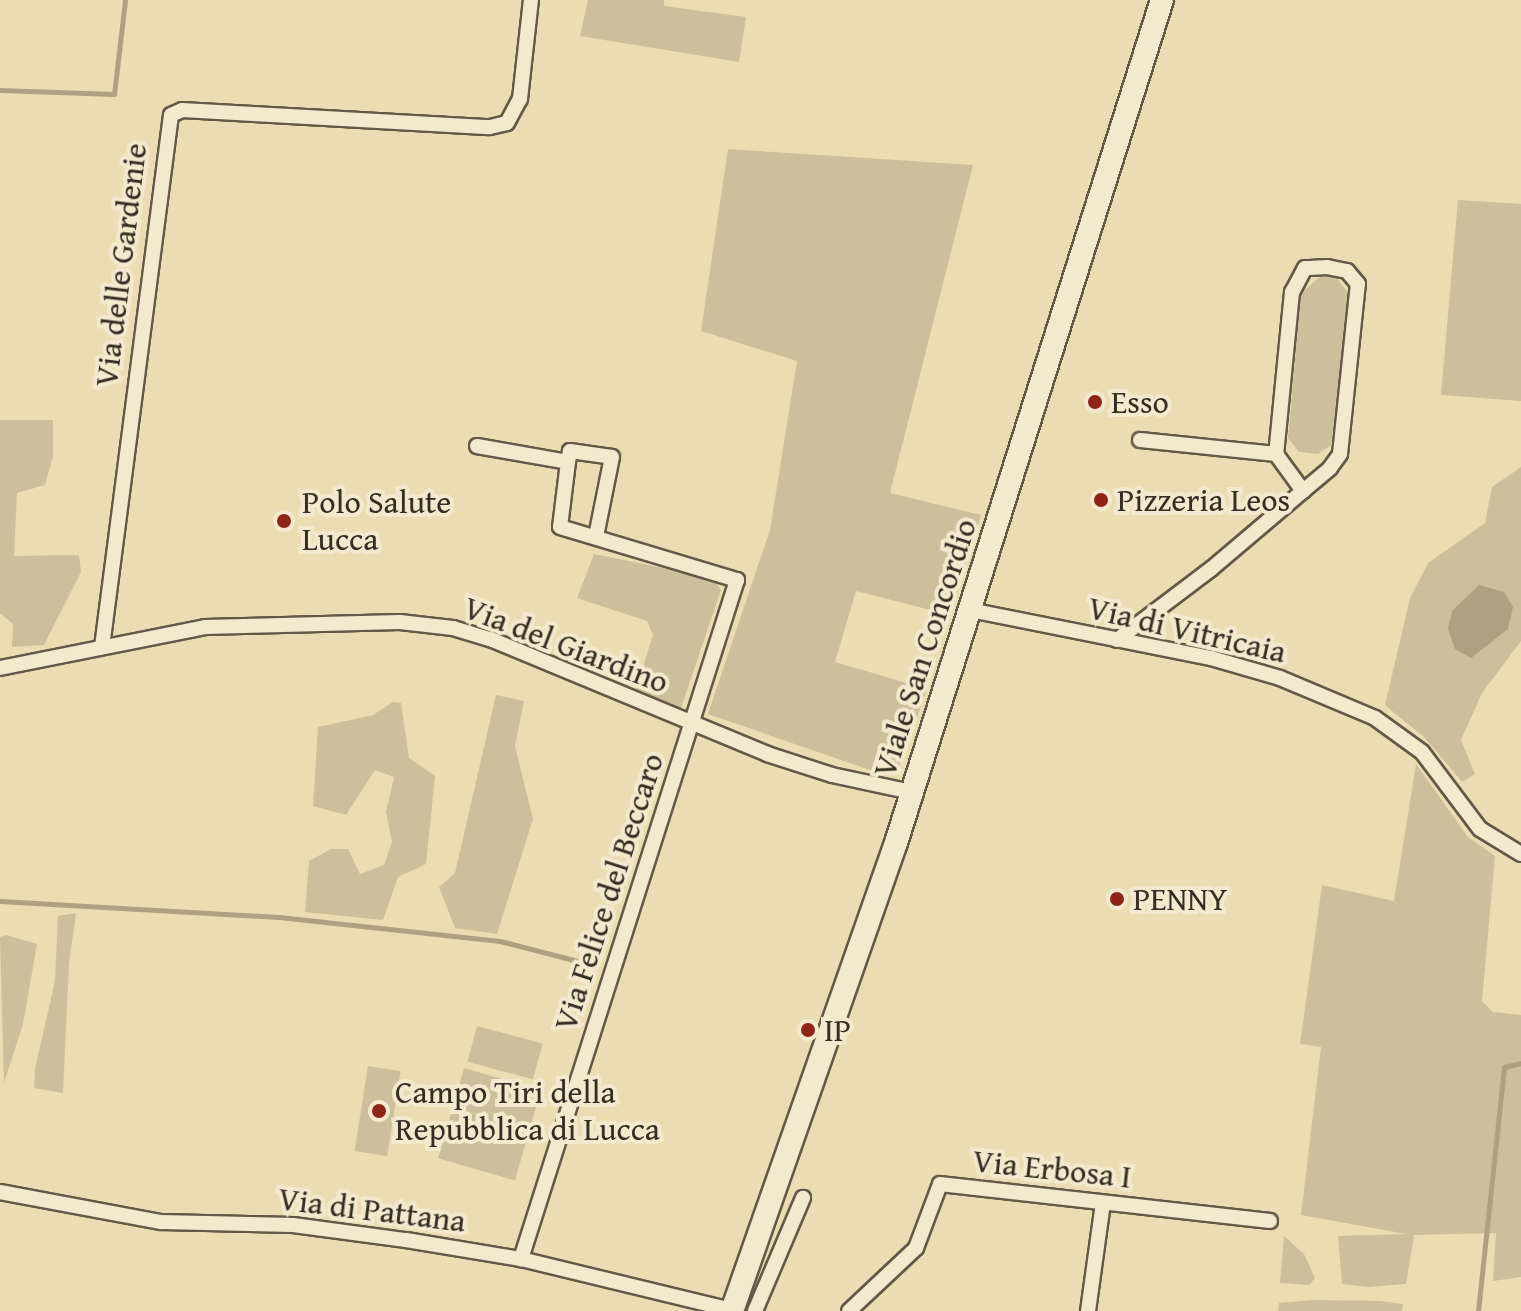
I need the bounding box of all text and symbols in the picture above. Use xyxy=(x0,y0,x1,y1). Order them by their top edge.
street label: Via delle Gardenie xyxy=(87,141,155,389)
place label: Esso xyxy=(1111,383,1169,421)
marker: Esso xyxy=(1086,393,1104,411)
place label: Pizzeria Leos xyxy=(1117,481,1290,519)
place label: Polo Salute Lucca xyxy=(302,484,451,559)
marker: Pizzeria Leos xyxy=(1092,491,1110,509)
marker: Polo Salute Lucca xyxy=(273,510,295,532)
street label: Viale San Concordio xyxy=(865,514,985,782)
street label: Via del Giardino xyxy=(458,588,674,702)
street label: Via di Vitricaia xyxy=(1084,589,1290,671)
street label: Via Felice del Beccaro xyxy=(546,748,672,1036)
place label: PENNY xyxy=(1133,880,1227,918)
marker: PENNY xyxy=(1108,890,1126,908)
place label: IP xyxy=(824,1011,851,1049)
marker: IP xyxy=(799,1021,817,1039)
place label: Campo Tiri della Repubblica di Lucca xyxy=(395,1074,660,1149)
marker: Campo Tiri della Repubblica di Lucca xyxy=(370,1102,388,1120)
street label: Via Erbosa I xyxy=(971,1142,1133,1196)
street label: Via di Pattana xyxy=(276,1179,468,1241)

